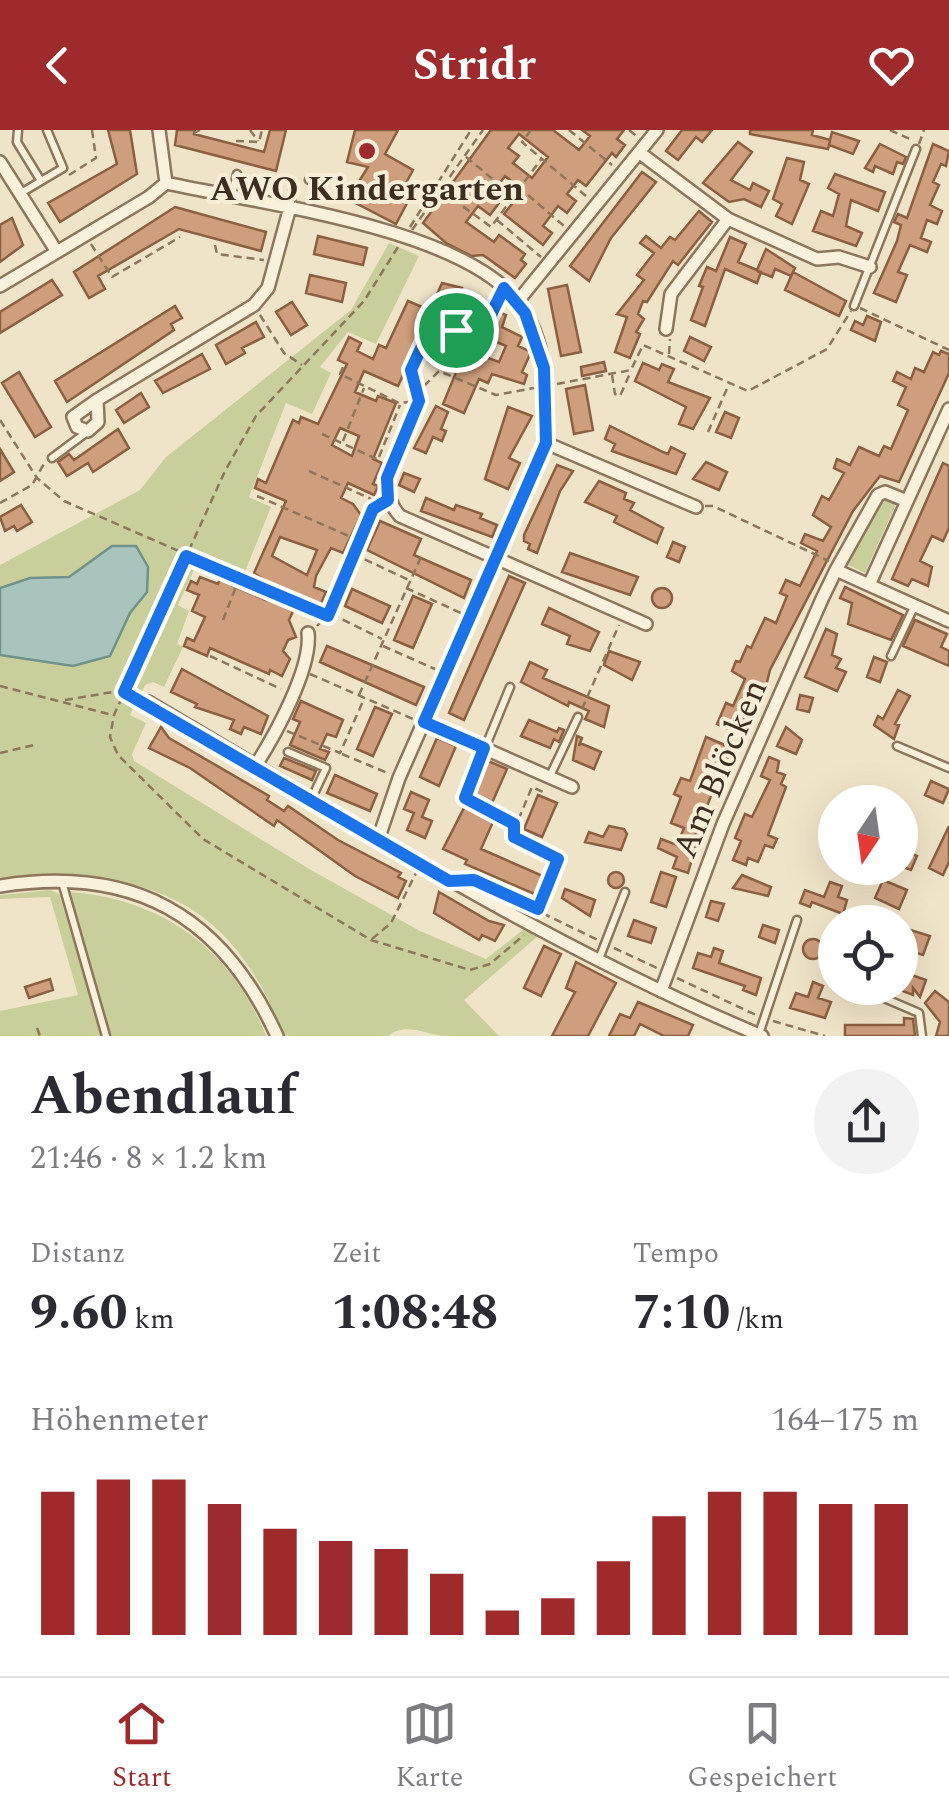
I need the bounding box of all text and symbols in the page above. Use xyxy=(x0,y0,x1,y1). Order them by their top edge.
text: Stridr xyxy=(413,31,536,100)
icon: back xyxy=(30,38,85,93)
icon: heart xyxy=(864,38,919,93)
marker: AWO Kindergarten xyxy=(356,140,378,162)
place label: AWO Kindergarten xyxy=(210,163,524,216)
pin xyxy=(414,288,499,373)
icon: arrive xyxy=(429,303,484,358)
street label: Am Blöcken xyxy=(659,671,782,866)
north arrow xyxy=(818,785,918,885)
map controls xyxy=(818,785,918,1005)
button: locate xyxy=(818,905,918,1005)
text: Abendlauf xyxy=(30,1055,297,1138)
button: share xyxy=(814,1069,919,1174)
text: 21:46 · 8 × 1.2 km xyxy=(30,1134,267,1183)
text: Distanz xyxy=(30,1232,126,1275)
text: Zeit xyxy=(331,1232,381,1275)
text: Tempo xyxy=(633,1232,719,1275)
text: 9.60 xyxy=(30,1275,128,1351)
text: 1:08:48 xyxy=(331,1275,498,1351)
text: 7:10 xyxy=(633,1275,730,1351)
text: km xyxy=(128,1298,174,1341)
text: /km xyxy=(730,1298,784,1341)
text: Höhenmeter xyxy=(30,1396,208,1445)
text: 164–175 m xyxy=(771,1396,919,1445)
tab: Start xyxy=(112,1696,172,1799)
tab: Karte xyxy=(396,1696,463,1799)
tab: Gespeichert xyxy=(687,1696,837,1799)

